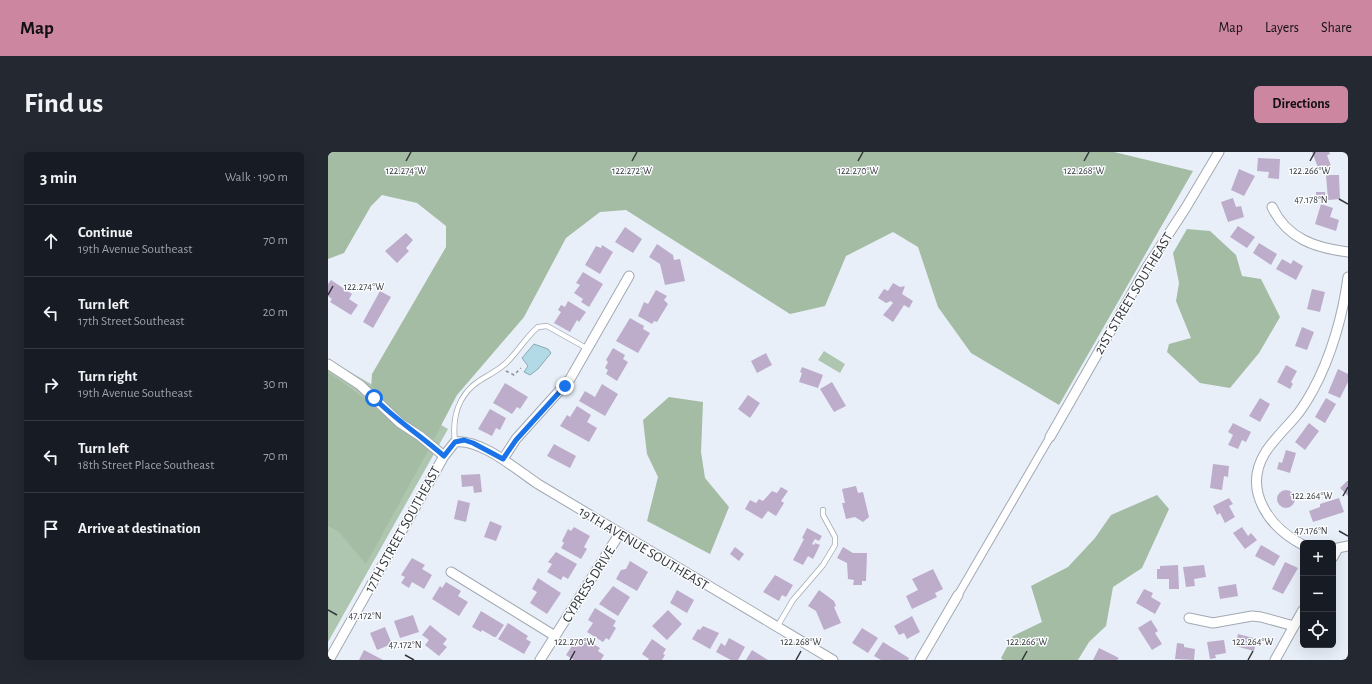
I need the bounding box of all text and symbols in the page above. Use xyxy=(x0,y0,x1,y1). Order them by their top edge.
text: Map xyxy=(20,19,54,38)
text: Map xyxy=(1218,21,1243,35)
text: Layers xyxy=(1265,21,1299,35)
text: Share xyxy=(1321,21,1352,35)
button: Directions xyxy=(1254,86,1348,123)
text: Find us xyxy=(24,90,103,118)
text: 122.274°W xyxy=(386,166,426,176)
text: 122.272°W xyxy=(612,166,652,176)
text: 122.270°W xyxy=(838,166,878,176)
text: 122.268°W xyxy=(1064,166,1104,176)
text: 122.266°W xyxy=(1290,166,1330,176)
text: 3 min xyxy=(40,169,77,186)
text: Walk · 190 m xyxy=(225,171,288,184)
text: 47.178°N xyxy=(1294,195,1328,205)
text: Continue xyxy=(78,225,133,240)
icon: ahead xyxy=(40,230,62,252)
street label: 21ST STREET SOUTHEAST xyxy=(1092,230,1176,357)
text: 70 m xyxy=(263,234,288,247)
text: 19th Avenue Southeast xyxy=(78,243,192,256)
text: 122.274°W xyxy=(344,282,384,292)
text: Turn left xyxy=(78,297,129,312)
icon: left xyxy=(40,302,62,324)
text: 20 m xyxy=(263,306,288,319)
text: 17th Street Southeast xyxy=(78,315,184,328)
text: Turn right xyxy=(78,369,137,384)
icon: right xyxy=(40,374,62,396)
route end xyxy=(556,377,574,395)
text: 30 m xyxy=(263,378,288,391)
text: 19th Avenue Southeast xyxy=(78,387,192,400)
route start xyxy=(365,389,383,407)
text: Turn left xyxy=(78,441,129,456)
icon: left xyxy=(40,446,62,468)
text: 70 m xyxy=(263,450,288,463)
text: 18th Street Place Southeast xyxy=(78,459,214,472)
street label: 17TH STREET SOUTHEAST xyxy=(362,464,443,595)
text: 122.264°W xyxy=(1292,491,1333,501)
street label: 19TH AVENUE SOUTHEAST xyxy=(576,505,711,593)
icon: arrive xyxy=(40,518,62,540)
text: Arrive at destination xyxy=(78,521,201,536)
text: 47.176°N xyxy=(1294,526,1328,536)
map controls xyxy=(1300,540,1336,648)
button: + xyxy=(1300,540,1336,576)
street label: CYPRESS DRIVE xyxy=(560,544,618,625)
button: − xyxy=(1300,576,1336,612)
text: 47.172°N xyxy=(348,611,382,621)
button: locate xyxy=(1300,612,1336,648)
text: 122.270°W xyxy=(555,637,595,647)
text: 122.268°W xyxy=(781,637,821,647)
text: 122.266°W xyxy=(1007,637,1047,647)
text: 122.264°W xyxy=(1233,637,1274,647)
text: 47.172°N xyxy=(388,640,422,650)

